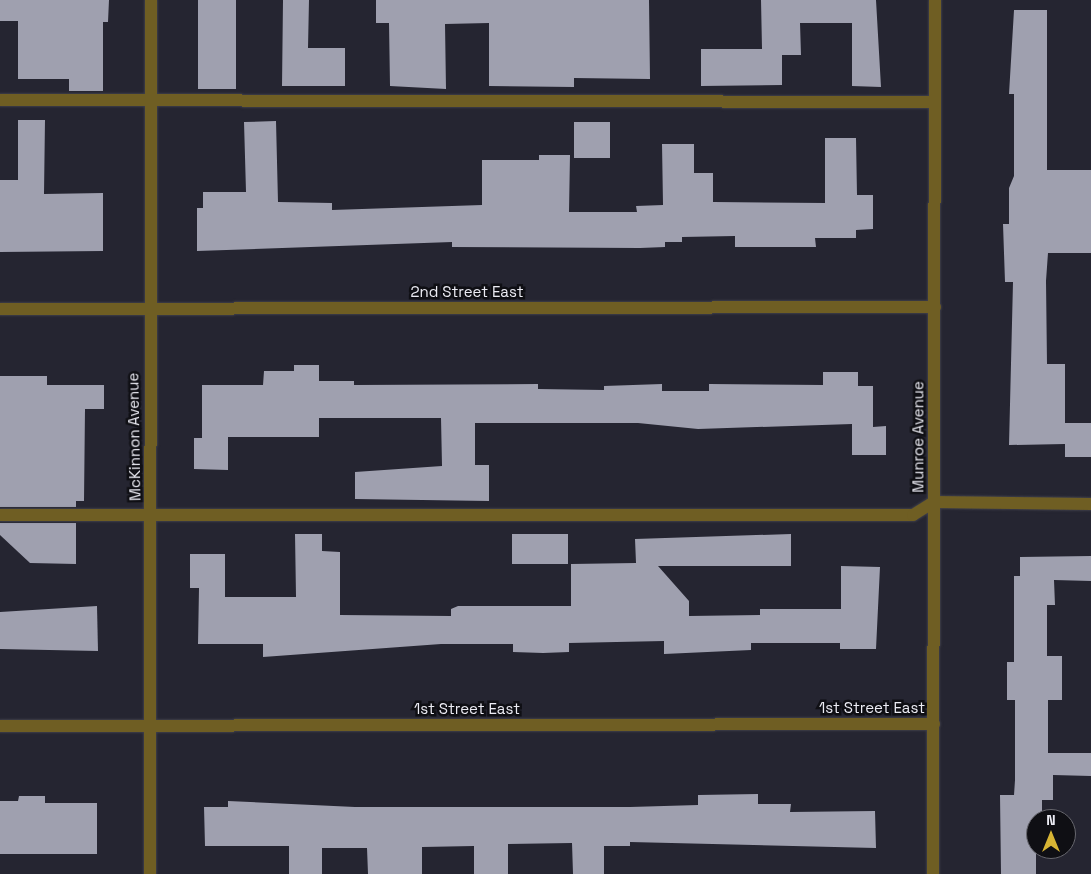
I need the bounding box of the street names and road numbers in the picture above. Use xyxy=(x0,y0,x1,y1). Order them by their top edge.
street label: 2nd Street East xyxy=(410,283,524,301)
street label: McKinnon Avenue xyxy=(124,373,144,501)
street label: Munroe Avenue xyxy=(909,381,927,493)
street label: 1st Street East xyxy=(819,699,925,717)
street label: 1st Street East xyxy=(414,700,520,718)

